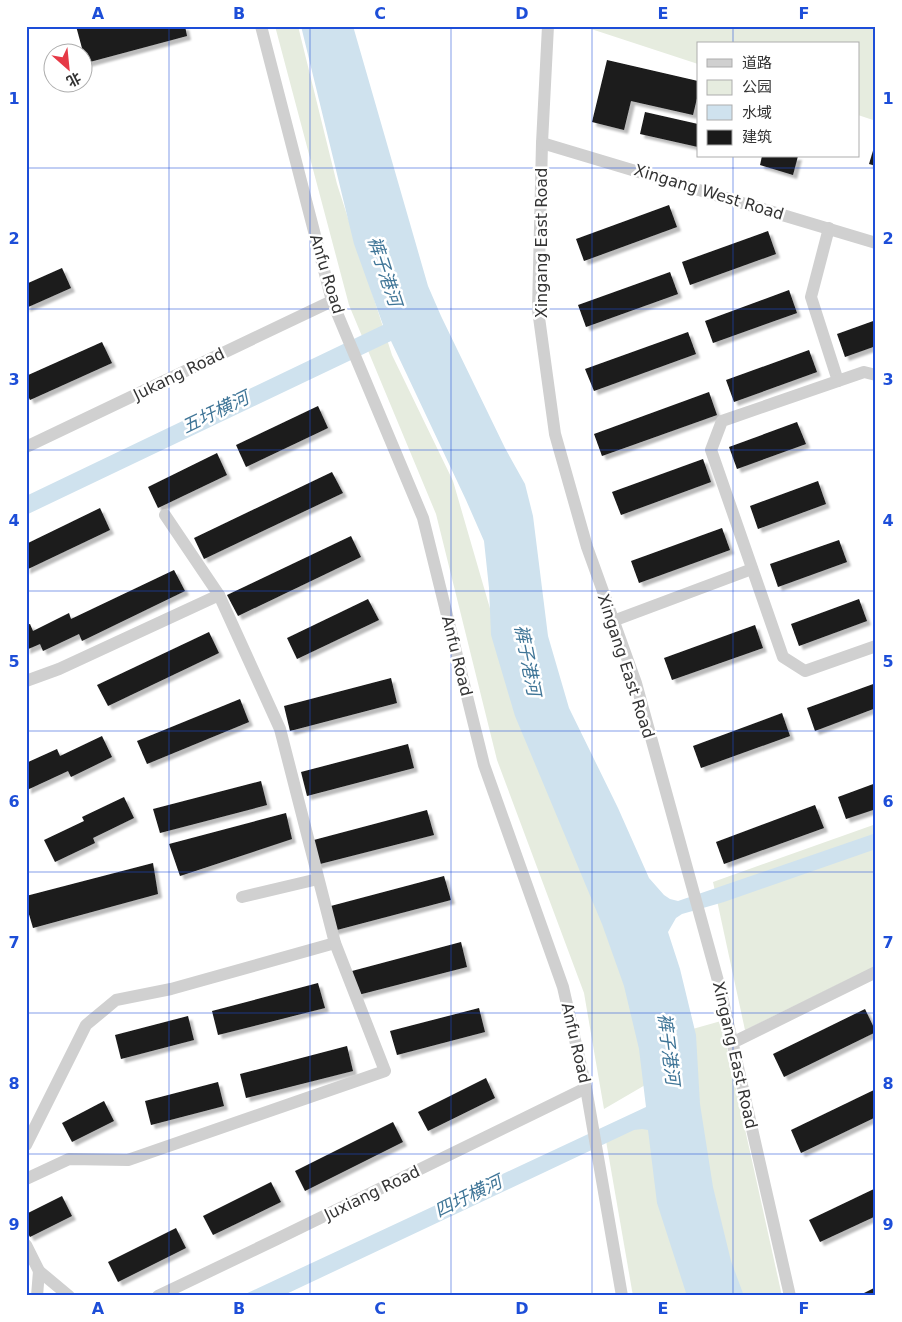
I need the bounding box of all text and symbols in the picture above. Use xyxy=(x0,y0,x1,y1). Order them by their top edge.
text: A xyxy=(92,4,105,23)
text: B xyxy=(233,4,245,23)
text: C xyxy=(374,4,386,23)
text: D xyxy=(515,4,529,23)
text: E xyxy=(658,4,668,23)
text: F xyxy=(799,4,809,23)
north arrow xyxy=(42,42,92,92)
legend xyxy=(697,42,860,158)
text: 道路 xyxy=(742,54,772,72)
text: 北 xyxy=(64,69,84,90)
text: 公园 xyxy=(742,78,772,96)
text: 1 xyxy=(8,89,20,108)
text: 1 xyxy=(882,89,894,108)
text: 水域 xyxy=(742,104,772,122)
text: 建筑 xyxy=(742,128,772,146)
street label: Xingang West Road xyxy=(632,160,786,224)
street label: Xingang East Road xyxy=(532,168,551,318)
text: 2 xyxy=(8,229,20,248)
text: 2 xyxy=(882,229,894,248)
street label: Anfu Road xyxy=(306,232,348,316)
water label: 裤子港河 xyxy=(364,234,407,311)
street label: Jukang Road xyxy=(129,344,228,405)
text: 3 xyxy=(8,370,20,389)
text: 3 xyxy=(882,370,894,389)
water label: 五圩横河 xyxy=(178,385,255,437)
text: 4 xyxy=(8,511,20,530)
text: 4 xyxy=(882,511,894,530)
street label: Xingang East Road xyxy=(594,591,658,741)
street label: Anfu Road xyxy=(438,614,476,698)
water label: 裤子港河 xyxy=(511,623,546,700)
text: 5 xyxy=(8,652,20,671)
text: 5 xyxy=(882,652,894,671)
text: 6 xyxy=(8,792,20,811)
text: 6 xyxy=(882,792,894,811)
text: 7 xyxy=(8,933,20,952)
text: 7 xyxy=(882,933,894,952)
street label: Xingang East Road xyxy=(709,979,761,1131)
street label: Anfu Road xyxy=(558,1001,594,1085)
water label: 裤子港河 xyxy=(654,1012,684,1089)
text: 8 xyxy=(8,1074,20,1093)
text: 8 xyxy=(882,1074,894,1093)
street label: Juxiang Road xyxy=(320,1162,423,1225)
water label: 四圩横河 xyxy=(431,1169,508,1221)
text: 9 xyxy=(8,1215,20,1234)
text: 9 xyxy=(882,1215,894,1234)
text: A xyxy=(92,1299,105,1318)
text: B xyxy=(233,1299,245,1318)
text: C xyxy=(374,1299,386,1318)
text: D xyxy=(515,1299,529,1318)
text: E xyxy=(658,1299,668,1318)
text: F xyxy=(799,1299,809,1318)

